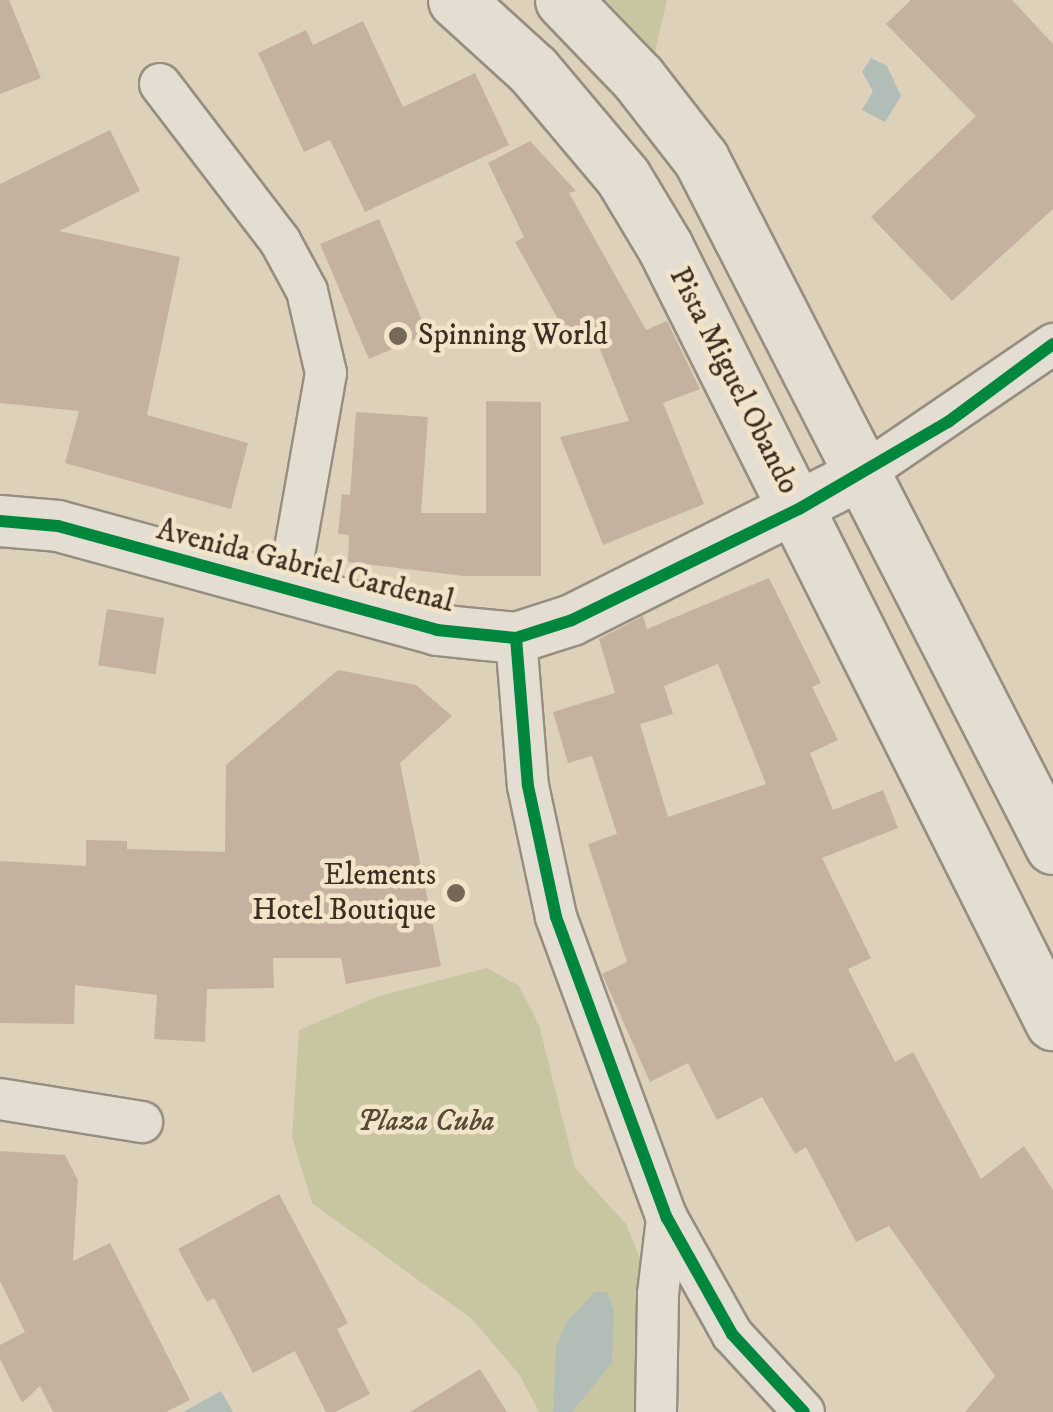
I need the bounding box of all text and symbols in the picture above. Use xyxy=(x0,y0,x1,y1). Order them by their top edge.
street label: Pista Miguel Obando xyxy=(660,262,806,500)
place label: Spinning World xyxy=(418,318,608,354)
marker: Spinning World xyxy=(387,325,409,347)
street label: Avenida Gabriel Cardenal xyxy=(153,513,457,621)
place label: Elements Hotel Boutique xyxy=(252,858,436,928)
marker: Elements Hotel Boutique xyxy=(445,882,467,904)
park label: Plaza Cuba xyxy=(357,1104,495,1140)

